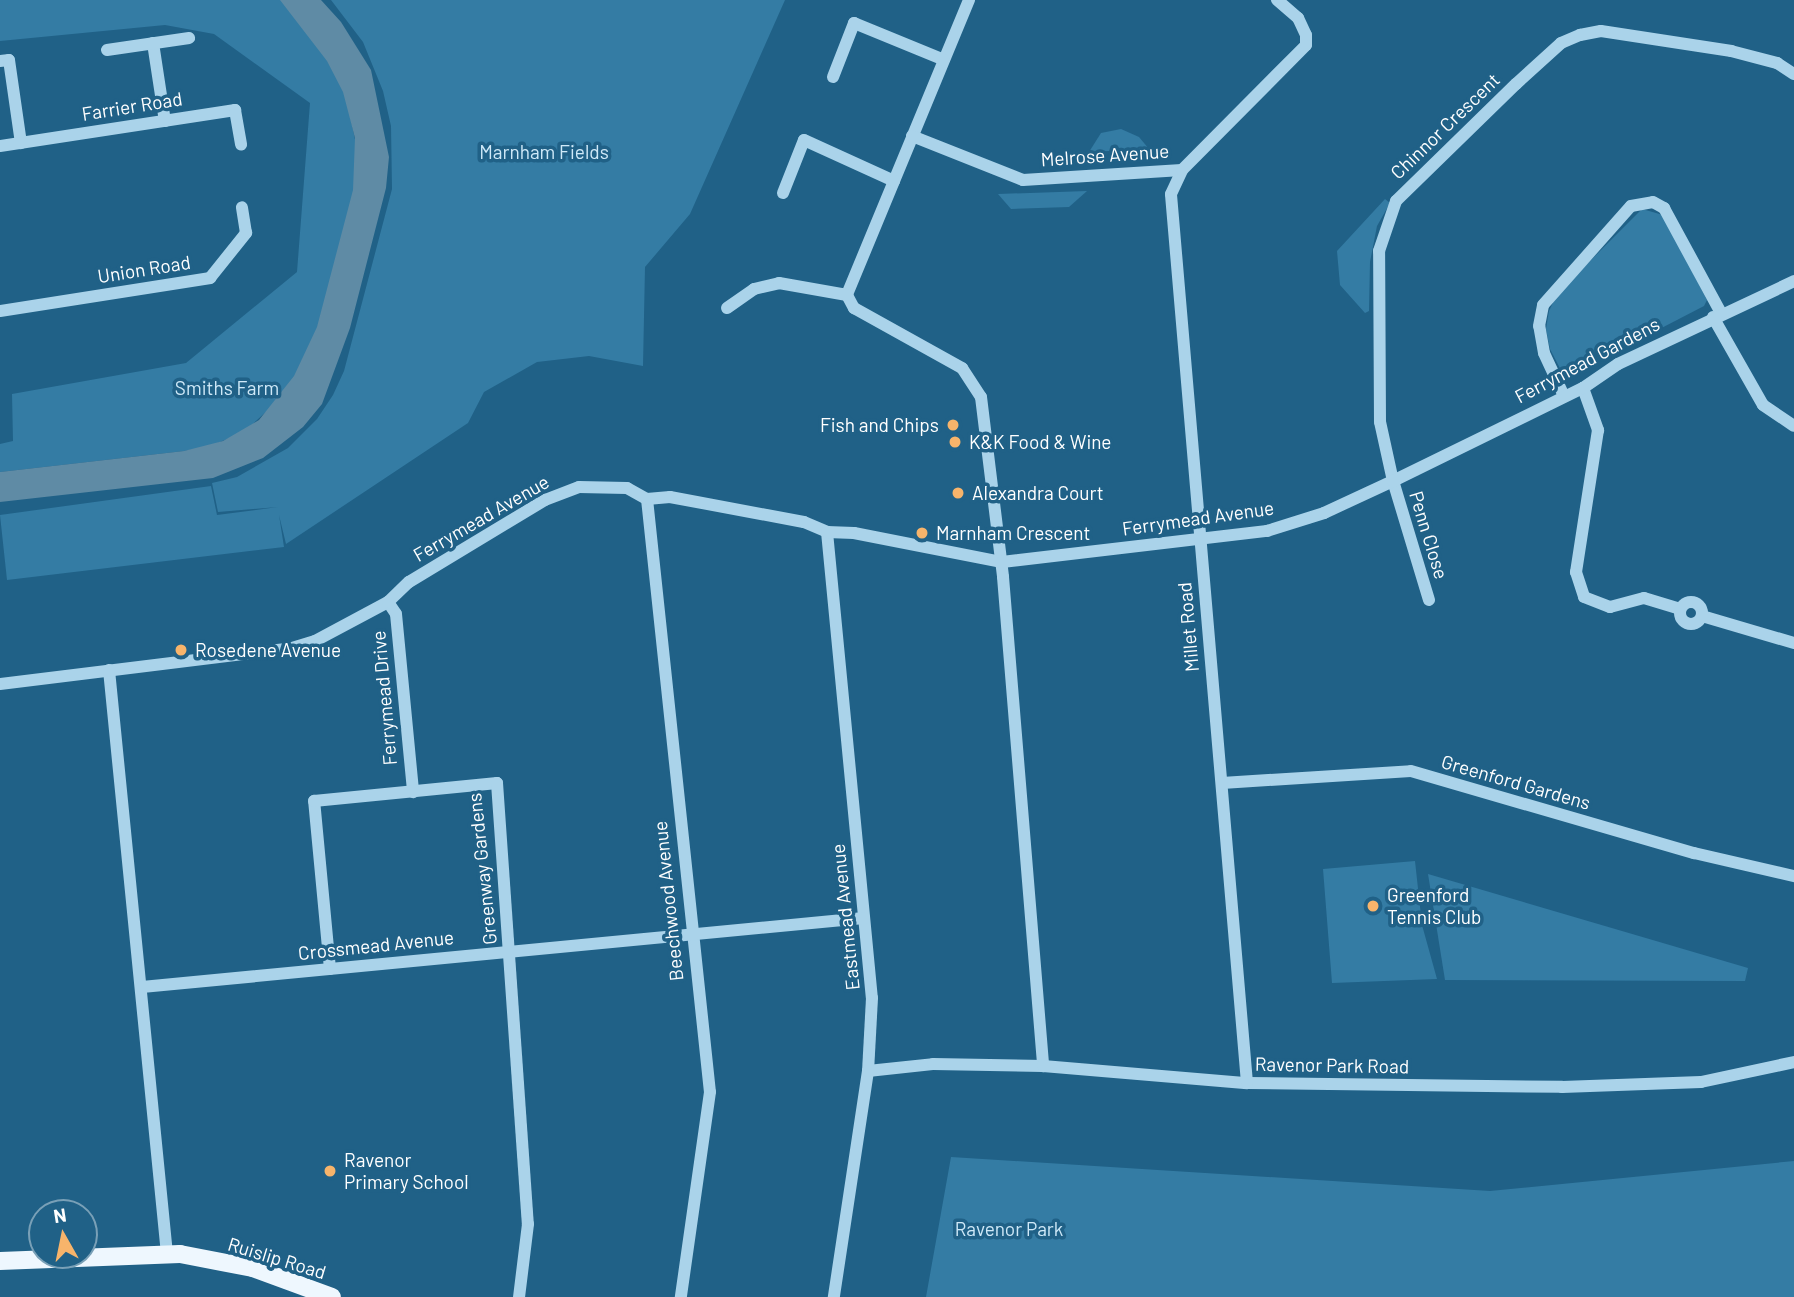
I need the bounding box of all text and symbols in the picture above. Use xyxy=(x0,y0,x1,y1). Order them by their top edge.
street label: Chinnor Crescent xyxy=(1386,68,1504,184)
street label: Farrier Road xyxy=(80,87,184,125)
street label: Melrose Avenue xyxy=(1040,139,1170,171)
park label: Marnham Fields xyxy=(479,141,609,163)
street label: Union Road xyxy=(96,250,192,288)
street label: Ferrymead Gardens xyxy=(1511,312,1663,408)
park label: Smiths Farm xyxy=(175,377,279,399)
place label: Fish and Chips xyxy=(820,414,939,436)
marker: Fish and Chips xyxy=(945,417,961,433)
place label: K&K Food & Wine xyxy=(969,431,1111,453)
marker: K&K Food & Wine xyxy=(947,434,963,450)
street label: Ferrymead Avenue xyxy=(409,470,553,566)
place label: Alexandra Court xyxy=(972,482,1104,504)
marker: Alexandra Court xyxy=(950,485,966,501)
street label: Penn Close xyxy=(1405,488,1453,582)
street label: Ferrymead Avenue xyxy=(1121,496,1275,540)
place label: Marnham Crescent xyxy=(936,522,1090,544)
marker: Marnham Crescent xyxy=(914,525,930,541)
street label: Millet Road xyxy=(1173,581,1203,673)
street label: Ferrymead Drive xyxy=(367,630,401,766)
place label: Rosedene Avenue xyxy=(195,639,341,661)
marker: Rosedene Avenue xyxy=(173,642,189,658)
street label: Greenford Gardens xyxy=(1439,750,1593,814)
street label: Greenway Gardens xyxy=(463,792,501,946)
street label: Beechwood Avenue xyxy=(648,820,688,982)
street label: Eastmead Avenue xyxy=(826,843,864,991)
place label: Greenford Tennis Club xyxy=(1387,884,1481,928)
marker: Greenford Tennis Club xyxy=(1365,898,1381,914)
street label: Crossmead Avenue xyxy=(297,925,455,965)
street label: Ravenor Park Road xyxy=(1255,1052,1409,1078)
place label: Ravenor Primary School xyxy=(344,1149,469,1193)
marker: Ravenor Primary School xyxy=(322,1163,338,1179)
north arrow xyxy=(28,1199,98,1269)
text: N xyxy=(52,1202,68,1227)
park label: Ravenor Park xyxy=(955,1218,1063,1240)
street label: Ruislip Road xyxy=(225,1232,329,1284)

